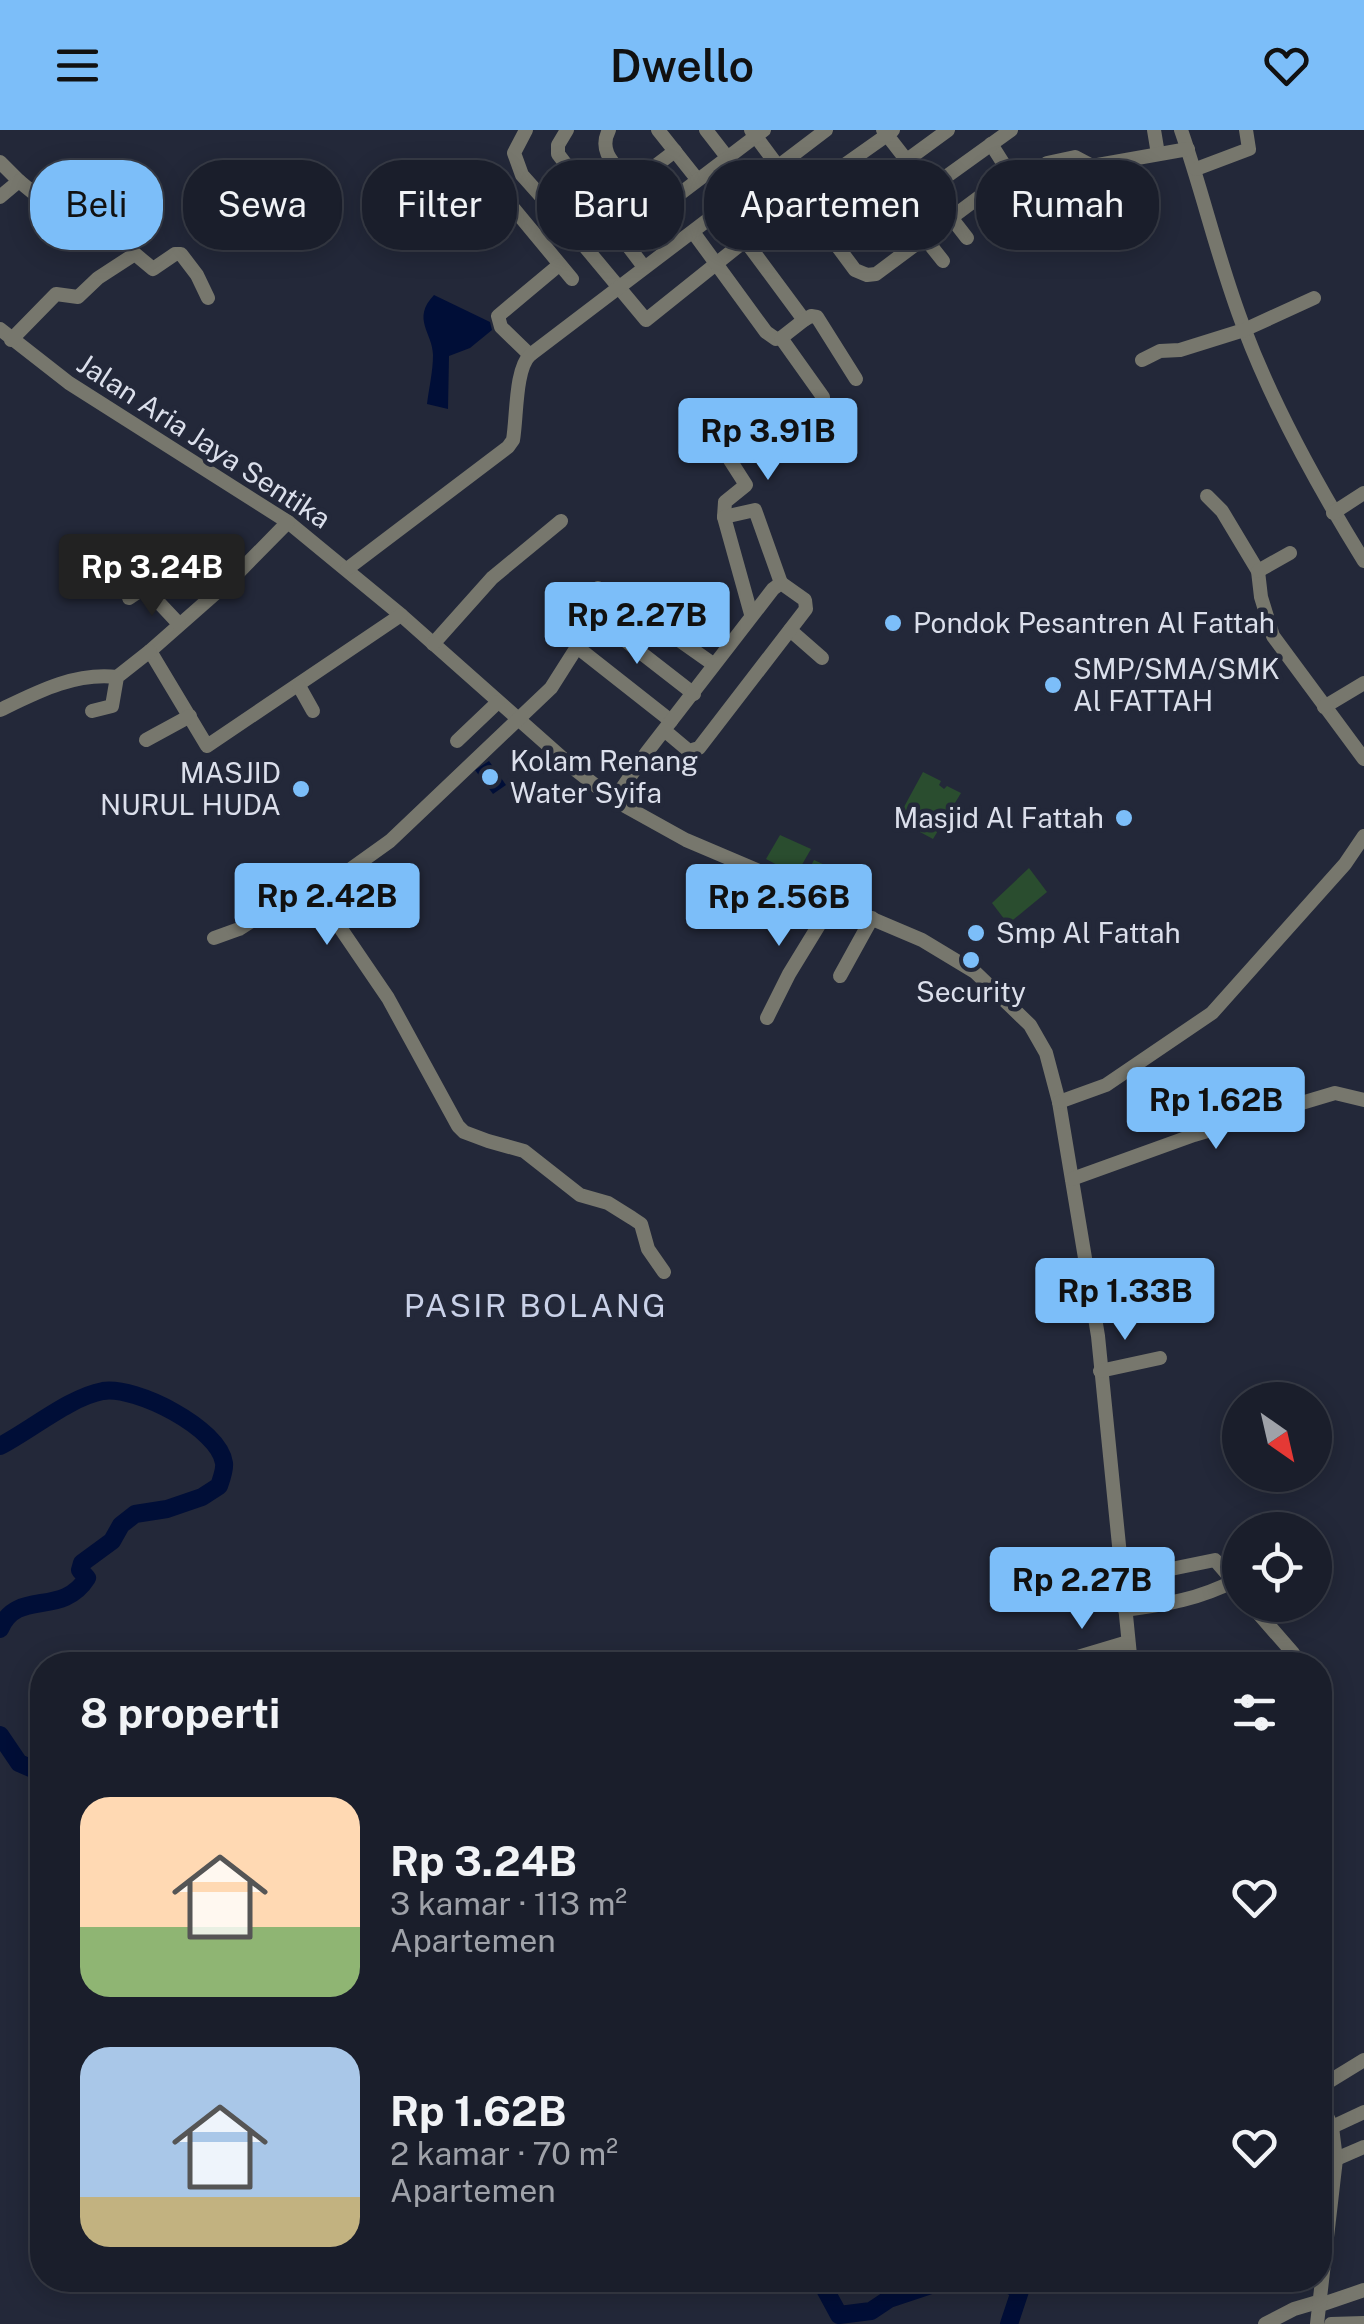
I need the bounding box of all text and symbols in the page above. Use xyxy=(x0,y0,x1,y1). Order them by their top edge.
icon: menu xyxy=(50,38,105,93)
icon: heart xyxy=(1259,38,1314,93)
text: Dwello xyxy=(610,39,754,92)
chip: Beli xyxy=(30,160,163,250)
chip: Sewa xyxy=(183,160,342,250)
chip: Filter xyxy=(362,160,517,250)
chip: Baru xyxy=(537,160,684,250)
chip: Apartemen xyxy=(704,160,956,250)
chip: Rumah xyxy=(976,160,1159,250)
street label: Jalan Aria Jaya Sentika xyxy=(72,346,337,535)
pin: Rp 3.91B xyxy=(665,398,871,483)
text: Rp 3.91B xyxy=(700,412,836,449)
pin: Rp 3.24B xyxy=(49,534,255,619)
text: Rp 3.24B xyxy=(81,548,223,585)
pin: Rp 2.27B xyxy=(534,582,740,667)
text: Rp 2.27B xyxy=(567,596,707,633)
place label: Pondok Pesantren Al Fattah xyxy=(913,606,1275,639)
marker: Pondok Pesantren Al Fattah xyxy=(882,612,904,634)
place label: SMP/SMA/SMK Al FATTAH xyxy=(1073,652,1280,717)
marker: SMP/SMA/SMK Al FATTAH xyxy=(1042,674,1064,696)
place label: Kolam Renang Water Syifa xyxy=(510,744,699,809)
place label: MASJID NURUL HUDA xyxy=(100,756,281,821)
marker: Kolam Renang Water Syifa xyxy=(479,766,501,788)
marker: MASJID NURUL HUDA xyxy=(290,778,312,800)
place label: Masjid Al Fattah xyxy=(893,801,1104,834)
marker: Masjid Al Fattah xyxy=(1113,807,1135,829)
pin: Rp 2.42B xyxy=(224,863,430,948)
pin: Rp 2.56B xyxy=(676,864,882,949)
text: Rp 2.42B xyxy=(257,877,397,914)
text: Rp 2.56B xyxy=(708,878,850,915)
place label: Smp Al Fattah xyxy=(996,916,1181,949)
marker: Smp Al Fattah xyxy=(965,922,987,944)
marker: Security xyxy=(960,949,982,971)
place label: Security xyxy=(916,975,1026,1008)
pin: Rp 1.62B xyxy=(1113,1067,1319,1152)
text: Rp 1.62B xyxy=(1149,1081,1283,1118)
pin: Rp 1.33B xyxy=(1022,1258,1228,1343)
text: Rp 1.33B xyxy=(1057,1272,1193,1309)
district label: PASIR BOLANG xyxy=(404,1287,668,1324)
north arrow xyxy=(1222,1382,1332,1492)
map controls xyxy=(1222,1382,1332,1622)
button: locate xyxy=(1222,1512,1332,1622)
pin: Rp 2.27B xyxy=(979,1547,1185,1632)
text: Rp 2.27B xyxy=(1012,1561,1152,1598)
icon: filters xyxy=(1227,1685,1282,1740)
text: 8 properti xyxy=(80,1688,280,1737)
text: Rp 3.24B xyxy=(390,1836,577,1885)
icon: home xyxy=(160,1837,280,1957)
icon: heart xyxy=(1227,1870,1282,1925)
text: 3 kamar · 113 m² xyxy=(390,1885,627,1922)
text: Apartemen xyxy=(390,1922,556,1959)
text: Rp 1.62B xyxy=(390,2086,566,2135)
icon: home xyxy=(160,2087,280,2207)
icon: heart xyxy=(1227,2120,1282,2175)
text: 2 kamar · 70 m² xyxy=(390,2135,618,2172)
text: Apartemen xyxy=(390,2172,556,2209)

